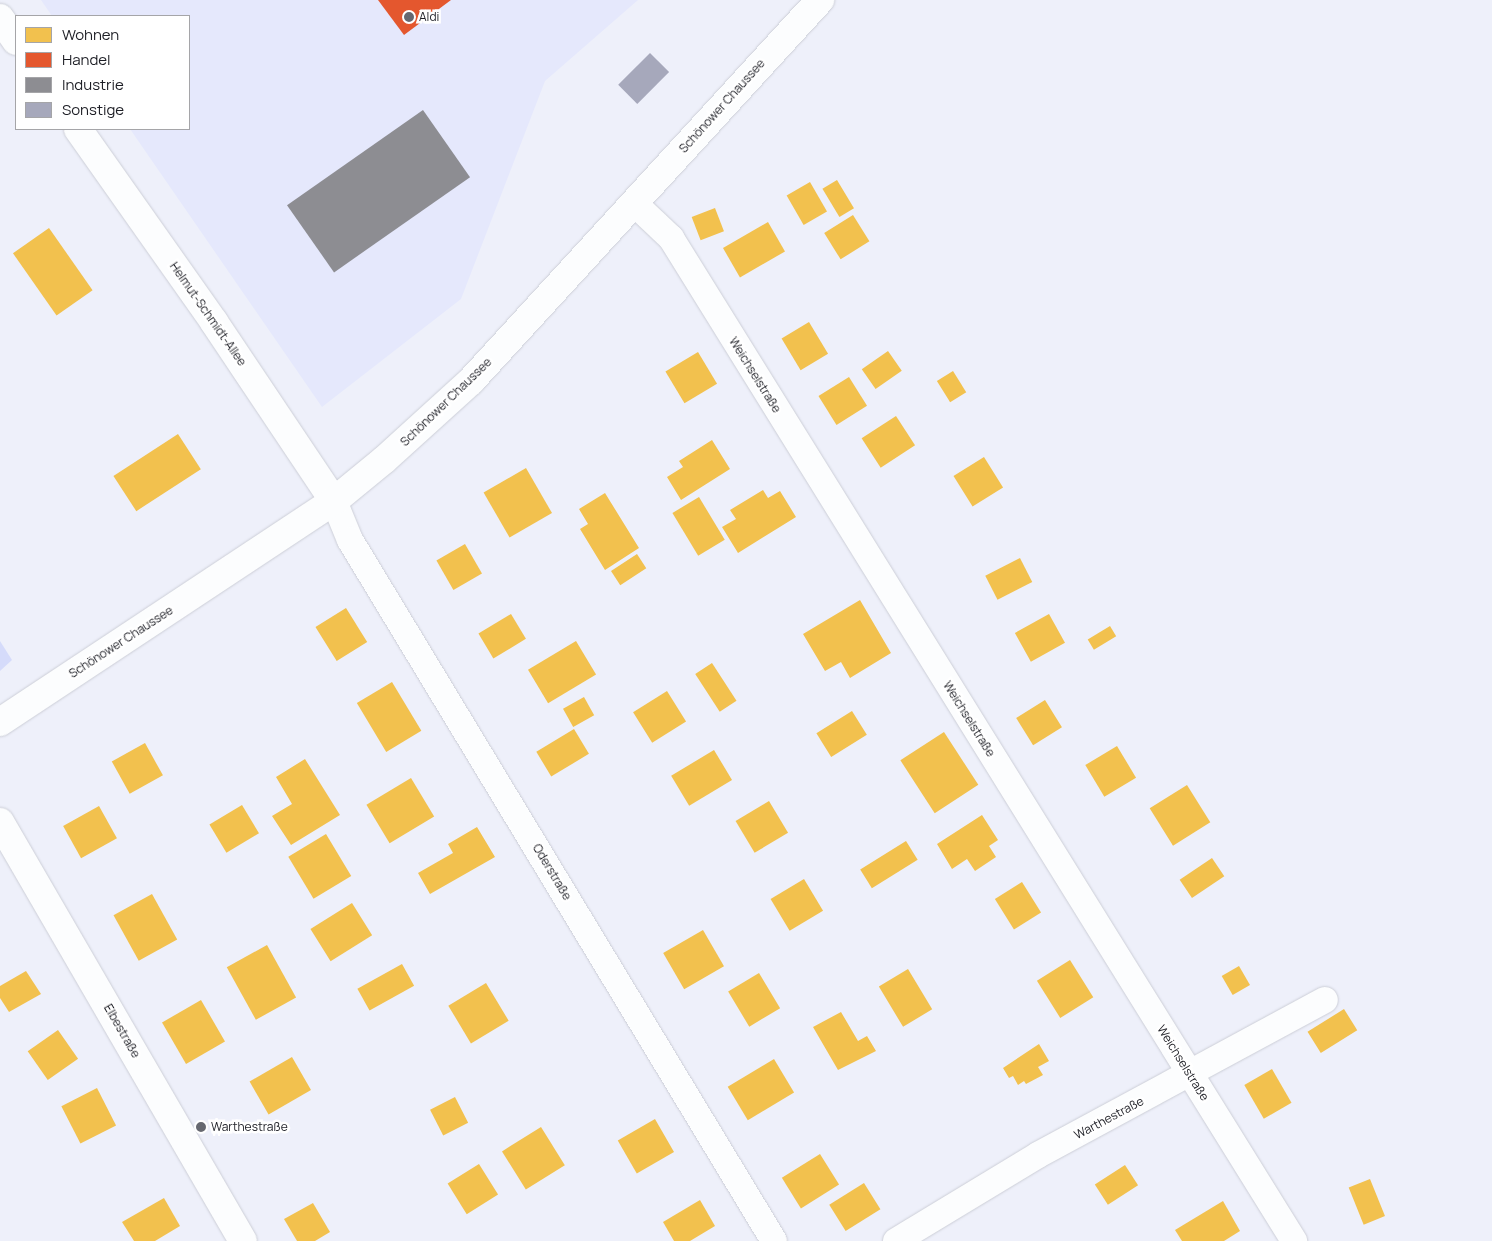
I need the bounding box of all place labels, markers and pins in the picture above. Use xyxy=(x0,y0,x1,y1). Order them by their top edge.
place label: Aldi xyxy=(419,10,439,24)
marker: Aldi xyxy=(403,11,415,23)
place label: Warthestraße xyxy=(211,1120,288,1134)
marker: Warthestraße xyxy=(195,1121,207,1133)

